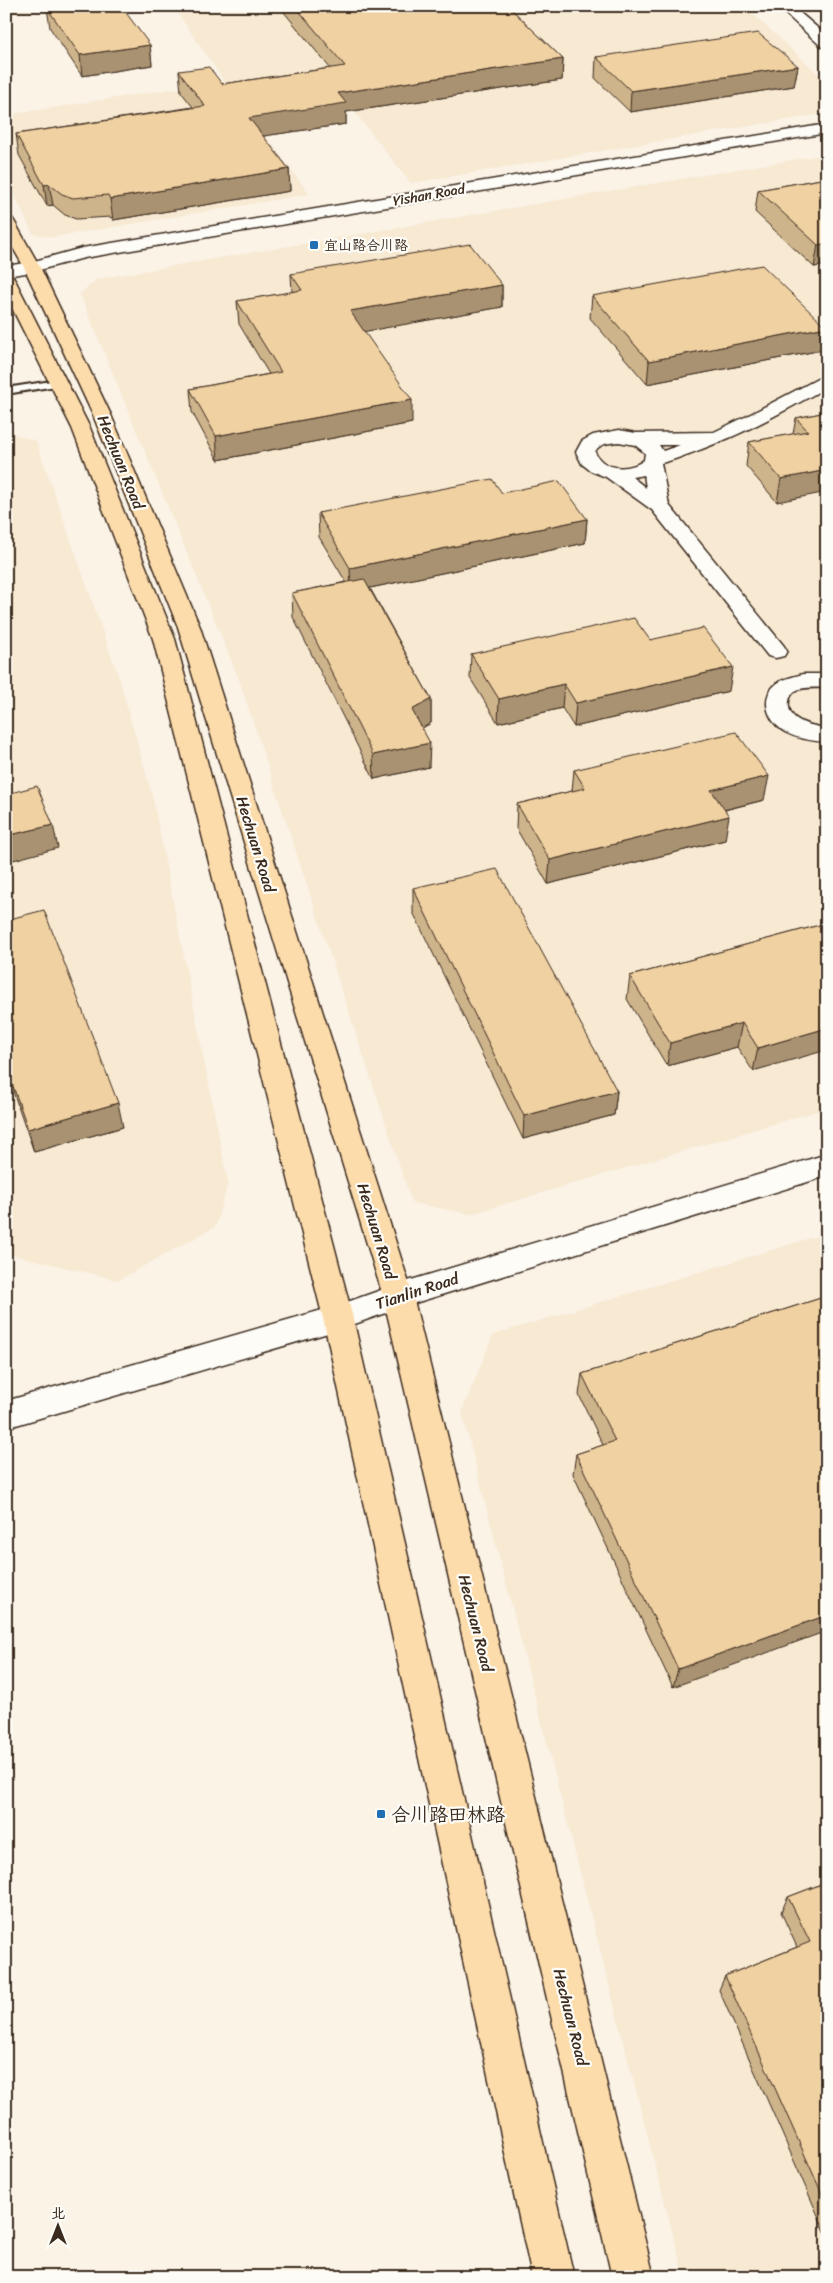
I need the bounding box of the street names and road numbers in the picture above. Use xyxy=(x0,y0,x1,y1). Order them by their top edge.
street label: Yishan Road xyxy=(391,176,469,214)
street label: Hechuan Road xyxy=(89,410,154,515)
street label: Hechuan Road xyxy=(228,792,285,897)
street label: Hechuan Road xyxy=(349,1179,406,1284)
street label: Tianlin Road xyxy=(372,1263,464,1318)
street label: Hechuan Road xyxy=(450,1571,503,1676)
street label: Hechuan Road xyxy=(545,1965,598,2070)

